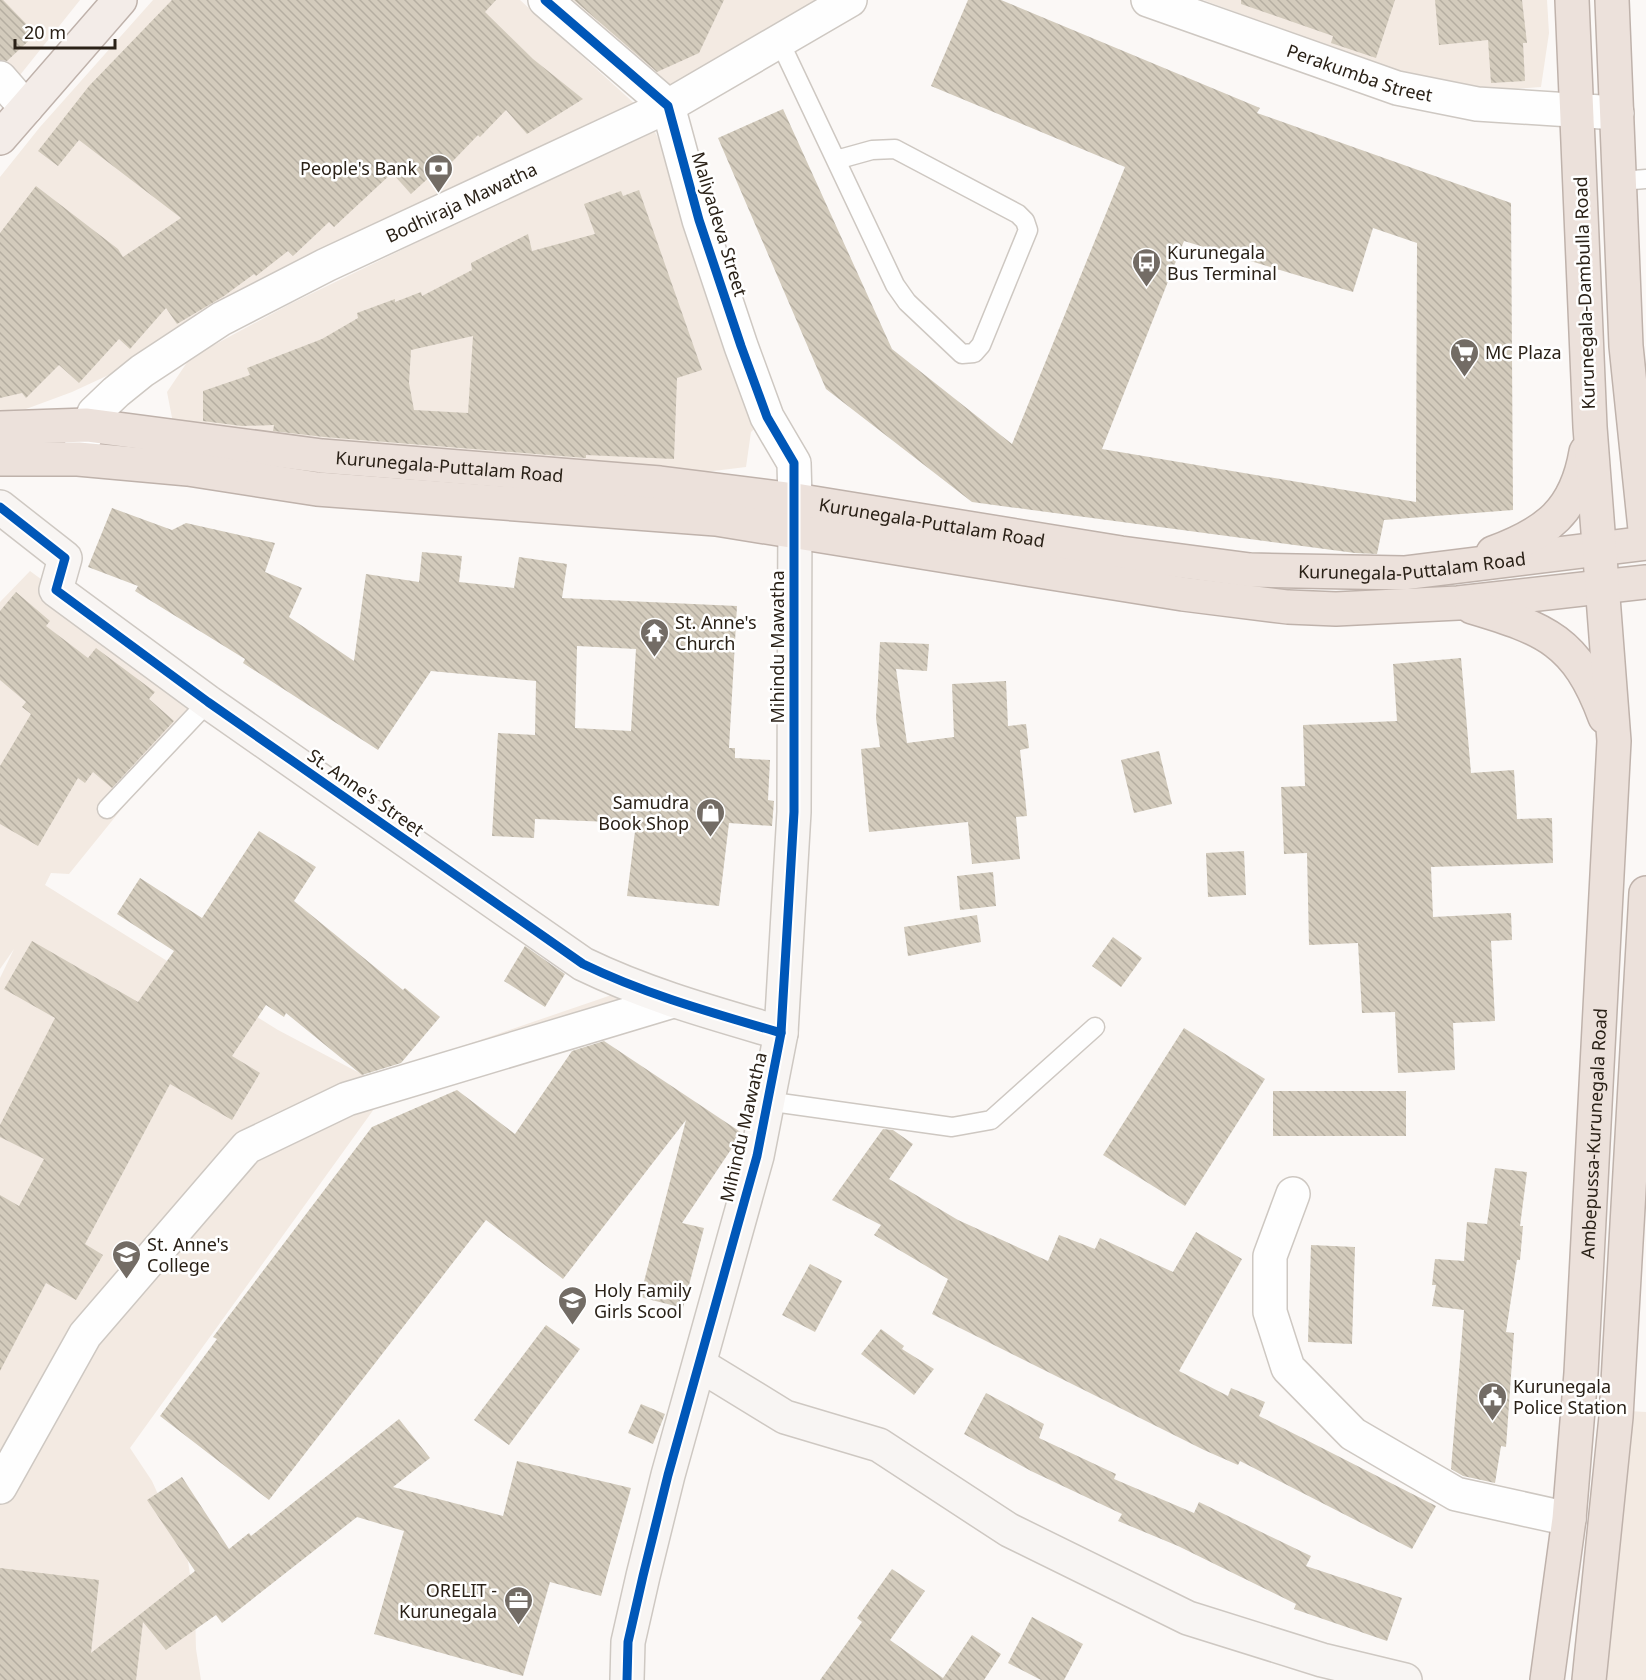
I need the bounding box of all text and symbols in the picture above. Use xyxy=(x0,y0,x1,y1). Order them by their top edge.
scale bar xyxy=(15,12,116,50)
text: 20 m xyxy=(24,20,66,44)
street label: Perakumba Street xyxy=(1284,38,1435,107)
street label: Maliyadeva Street xyxy=(687,149,754,300)
bank icon: People's Bank xyxy=(422,152,454,194)
place label: People's Bank xyxy=(300,156,417,180)
street label: Bodhiraja Mawatha xyxy=(381,157,541,248)
street label: Kurunegala-Dambulla Road xyxy=(1568,176,1600,410)
place label: Kurunegala Bus Terminal xyxy=(1167,240,1277,285)
bus stop icon: Kurunegala Bus Terminal xyxy=(1130,246,1162,288)
supermarket icon: MC Plaza xyxy=(1448,336,1480,378)
place label: MC Plaza xyxy=(1485,340,1562,364)
street label: Kurunegala-Puttalam Road xyxy=(335,445,564,487)
street label: Kurunegala-Puttalam Road xyxy=(817,492,1047,552)
street label: Kurunegala-Puttalam Road xyxy=(1298,546,1527,585)
street label: Mihindu Mawatha xyxy=(765,570,789,724)
place label: St. Anne's Church xyxy=(675,610,757,655)
temple icon: St. Anne's Church xyxy=(638,616,670,658)
street label: St. Anne's Street xyxy=(303,743,429,841)
place label: Samudra Book Shop xyxy=(598,790,689,835)
shop icon: Samudra Book Shop xyxy=(694,796,726,838)
street label: Ambepussa-Kurunegala Road xyxy=(1575,1007,1612,1259)
street label: Mihindu Mawatha xyxy=(714,1050,772,1204)
place label: St. Anne's College xyxy=(147,1232,229,1277)
school or university icon: St. Anne's College xyxy=(110,1238,142,1280)
place label: Holy Family Girls Scool xyxy=(594,1278,692,1323)
school or university icon: Holy Family Girls Scool xyxy=(557,1284,589,1326)
place label: Kurunegala Police Station xyxy=(1513,1374,1627,1419)
public building icon: Kurunegala Police Station xyxy=(1476,1380,1508,1422)
place label: ORELIT - Kurunegala xyxy=(399,1578,497,1623)
office icon: ORELIT - Kurunegala xyxy=(502,1584,534,1626)

